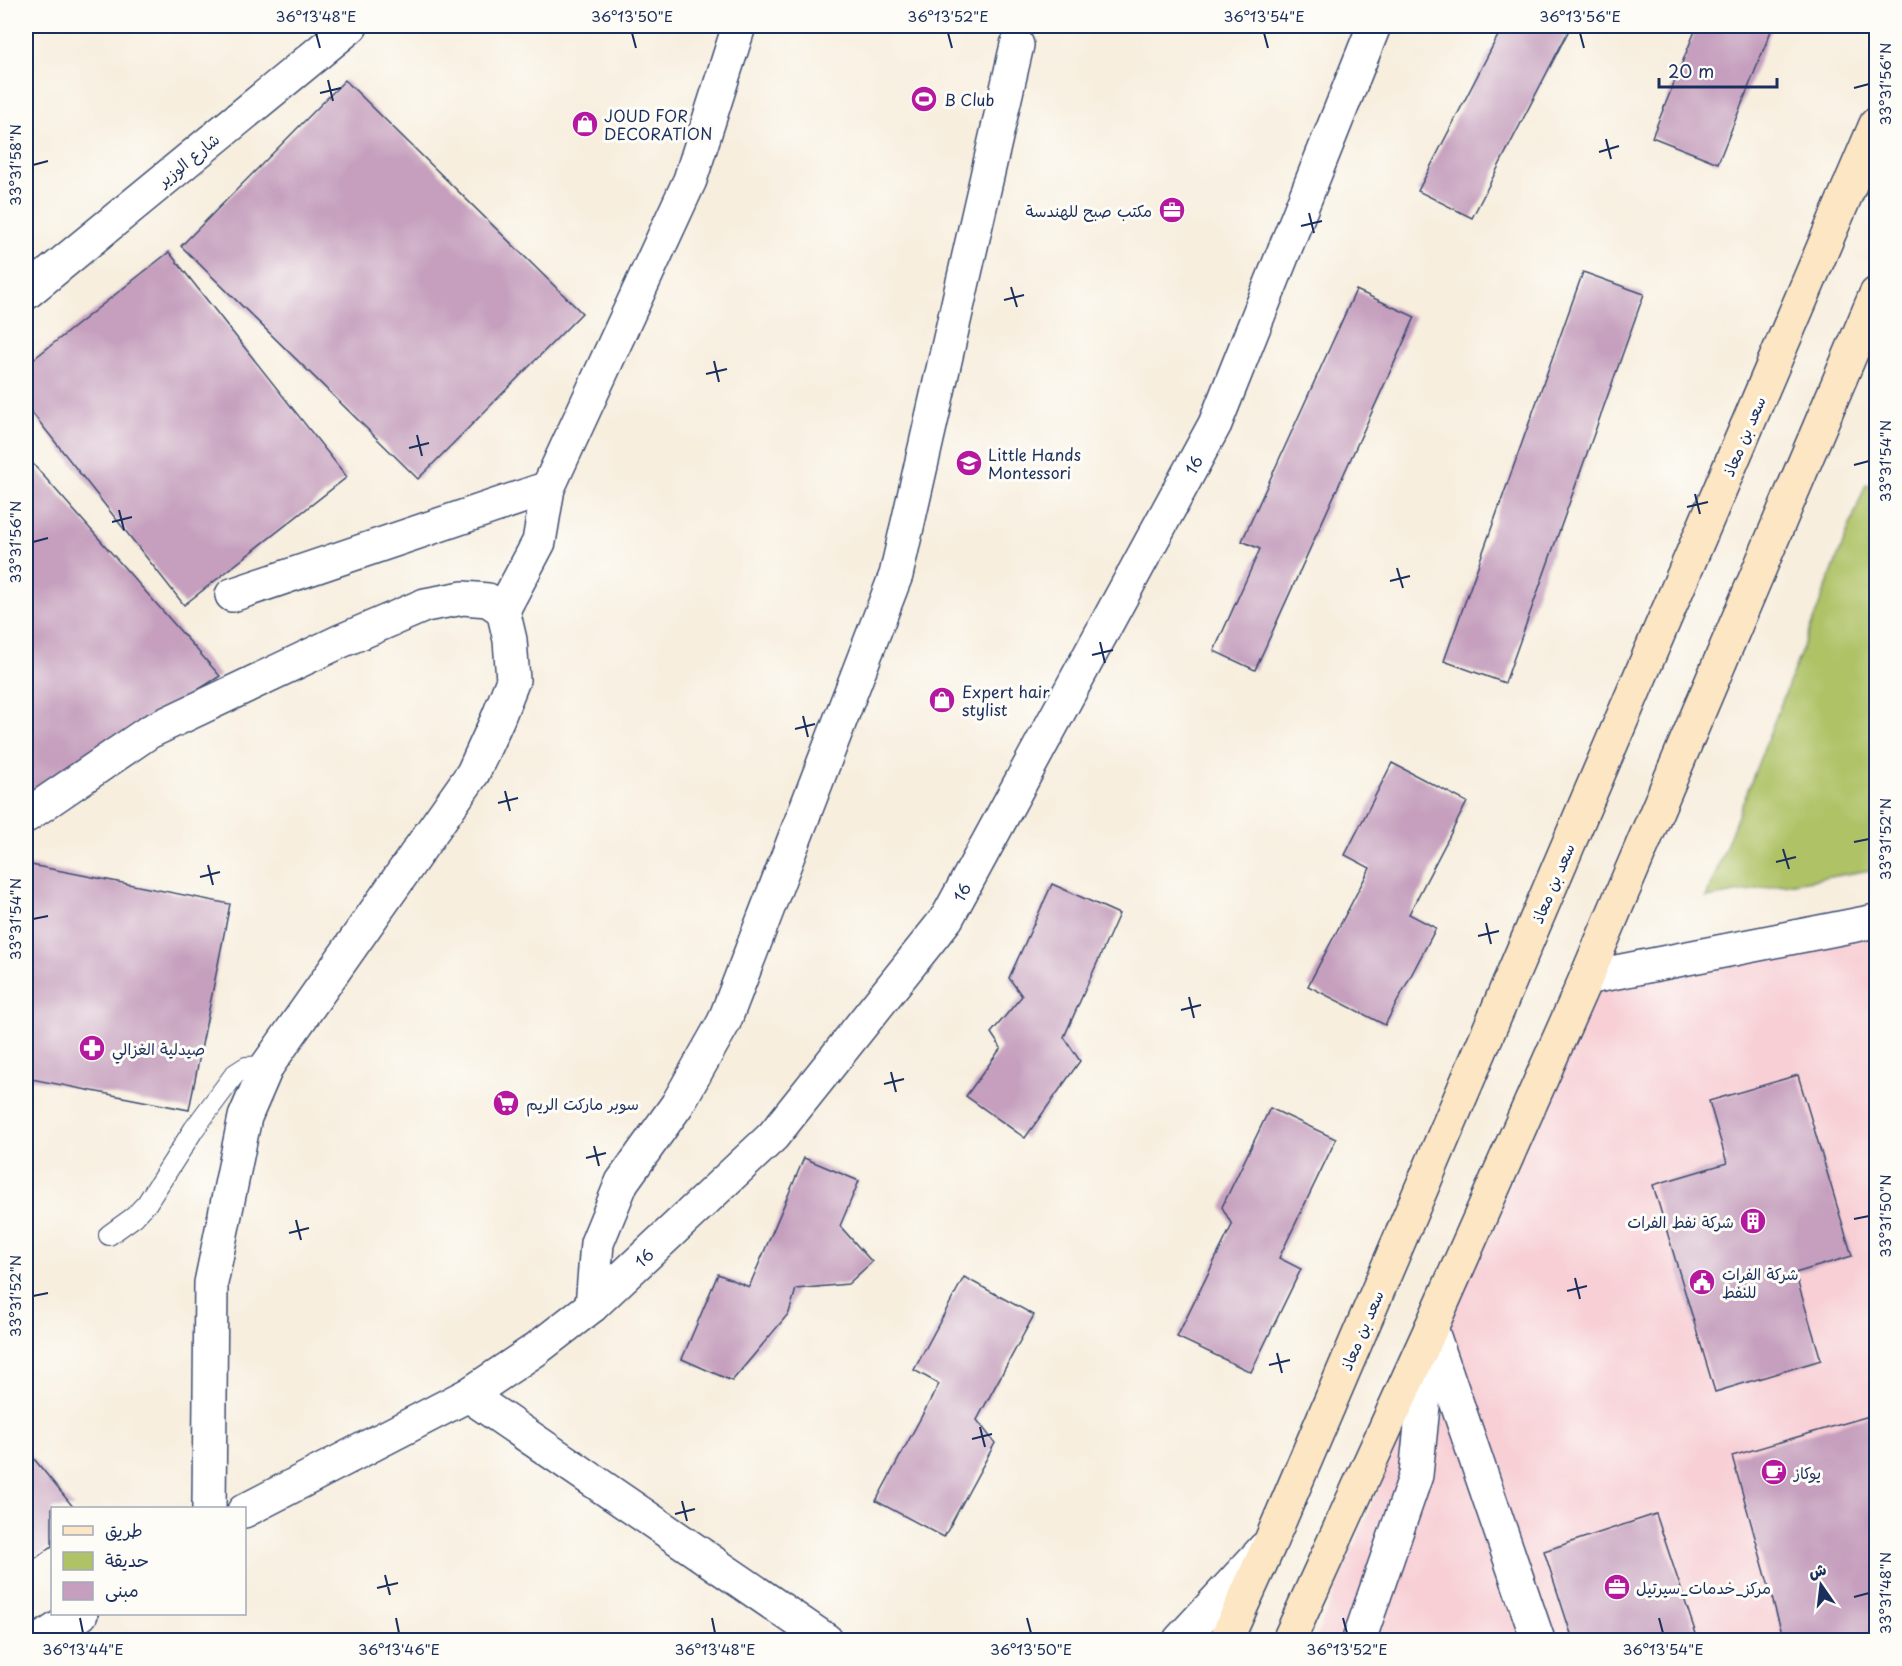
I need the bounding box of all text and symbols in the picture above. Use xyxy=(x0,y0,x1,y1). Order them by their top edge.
text: 36°13'48"E xyxy=(275,4,357,27)
text: 36°13'50"E xyxy=(591,4,673,27)
text: 36°13'52"E xyxy=(907,4,989,27)
text: 36°13'54"E xyxy=(1223,4,1305,27)
text: 36°13'56"E xyxy=(1539,4,1621,27)
text: 33°31'56"N xyxy=(1873,43,1896,125)
scale bar xyxy=(1659,51,1778,89)
text: 20 m xyxy=(1668,57,1714,84)
sports icon: B Club xyxy=(909,84,939,114)
place label: B Club xyxy=(944,87,994,111)
place label: JOUD FOR DECORATION xyxy=(604,103,713,145)
shop icon: JOUD FOR DECORATION xyxy=(570,109,600,139)
text: 33°31'58"N xyxy=(3,124,26,206)
street label: شارع الوزير xyxy=(151,127,225,193)
office icon: مكتب صبح للهندسة xyxy=(1157,195,1187,225)
place label: مكتب صبح للهندسة xyxy=(1025,198,1152,222)
street label: سعد بن معاذ xyxy=(1715,392,1771,480)
text: 33°31'54"N xyxy=(1873,420,1896,502)
place label: Little Hands Montessori xyxy=(988,442,1081,484)
school or university icon: Little Hands Montessori xyxy=(954,448,984,478)
street label: 16 xyxy=(1178,451,1208,478)
text: 33°31'56"N xyxy=(3,501,26,583)
place label: Expert hair stylist xyxy=(962,679,1050,721)
shop icon: Expert hair stylist xyxy=(927,685,957,715)
text: 33°31'52"N xyxy=(1873,798,1896,880)
street label: سعد بن معاذ xyxy=(1524,839,1580,927)
text: 33°31'54"N xyxy=(3,878,26,960)
street label: 16 xyxy=(946,878,976,906)
pharmacy icon: صيدلية الغزالي xyxy=(77,1033,107,1063)
place label: صيدلية الغزالي xyxy=(112,1036,205,1064)
supermarket icon: سوبر ماركت الريم xyxy=(491,1088,521,1118)
place label: سوبر ماركت الريم xyxy=(526,1091,639,1117)
text: 33°31'50"N xyxy=(1873,1174,1896,1258)
building icon: شركة نفط الفرات xyxy=(1738,1206,1768,1236)
place label: شركة نفط الفرات xyxy=(1627,1209,1734,1233)
street label: 16 xyxy=(629,1242,659,1272)
text: 33°31'52"N xyxy=(3,1255,26,1337)
place label: شركة الفرات للنفط xyxy=(1722,1261,1799,1303)
public building icon: شركة الفرات للنفط xyxy=(1687,1267,1717,1297)
street label: سعد بن معاذ xyxy=(1333,1286,1389,1374)
cafe icon: يوكاز xyxy=(1759,1457,1789,1487)
place label: يوكاز xyxy=(1792,1460,1821,1484)
legend xyxy=(51,1507,246,1615)
text: طريق xyxy=(105,1516,143,1543)
text: حديقة xyxy=(105,1546,149,1573)
text: 33°31'48"N xyxy=(1873,1552,1896,1634)
north arrow xyxy=(1791,1555,1851,1615)
text: ش xyxy=(1806,1556,1829,1583)
office icon: مركز_خدمات_سيرتيل xyxy=(1602,1572,1632,1602)
place label: مركز_خدمات_سيرتيل xyxy=(1636,1575,1771,1599)
text: مبنى xyxy=(105,1576,139,1603)
text: 36°13'44"E xyxy=(42,1637,124,1660)
text: 36°13'46"E xyxy=(358,1637,440,1660)
text: 36°13'48"E xyxy=(674,1637,756,1660)
text: 36°13'50"E xyxy=(990,1637,1072,1660)
text: 36°13'52"E xyxy=(1306,1637,1388,1660)
text: 36°13'54"E xyxy=(1622,1637,1704,1660)

